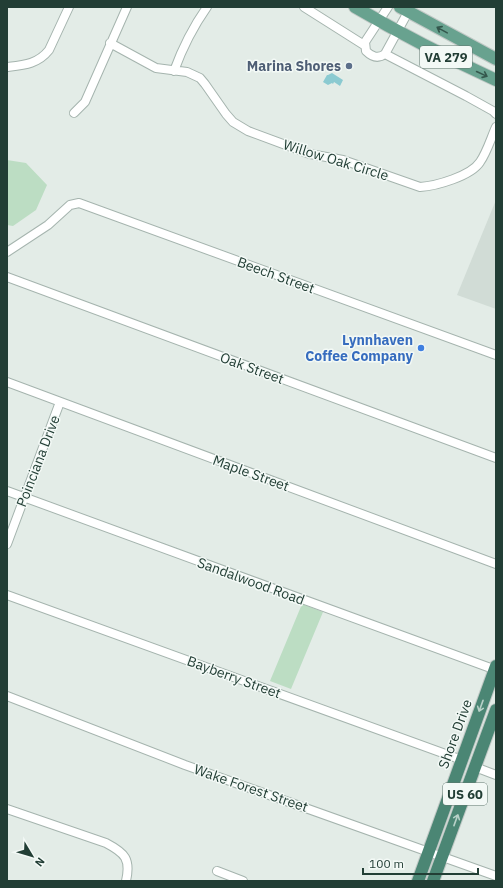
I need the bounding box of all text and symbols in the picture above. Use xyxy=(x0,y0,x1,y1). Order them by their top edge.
one-way arrow xyxy=(436,26,448,34)
road number: VA 279 xyxy=(420,46,472,68)
place label: Marina Shores xyxy=(247,57,341,75)
marker: Marina Shores xyxy=(344,61,354,71)
one-way arrow xyxy=(476,71,488,78)
street label: Willow Oak Circle xyxy=(281,135,391,185)
street label: Beech Street xyxy=(235,253,317,297)
place label: Lynnhaven Coffee Company xyxy=(305,331,414,365)
marker: Lynnhaven Coffee Company xyxy=(416,343,426,353)
street label: Oak Street xyxy=(218,348,286,388)
street label: Poinciana Drive xyxy=(12,412,64,509)
street label: Maple Street xyxy=(210,451,292,495)
street label: Sandalwood Road xyxy=(195,553,307,609)
street label: Bayberry Street xyxy=(185,652,283,702)
street label: Shore Drive xyxy=(434,697,476,771)
one-way arrow xyxy=(477,700,485,712)
street label: Wake Forest Street xyxy=(192,760,310,816)
road number: US 60 xyxy=(443,783,487,805)
one-way arrow xyxy=(452,814,460,826)
north arrow xyxy=(12,836,52,876)
scale bar xyxy=(363,850,478,876)
text: N xyxy=(32,855,48,870)
text: 100 m xyxy=(369,856,404,871)

